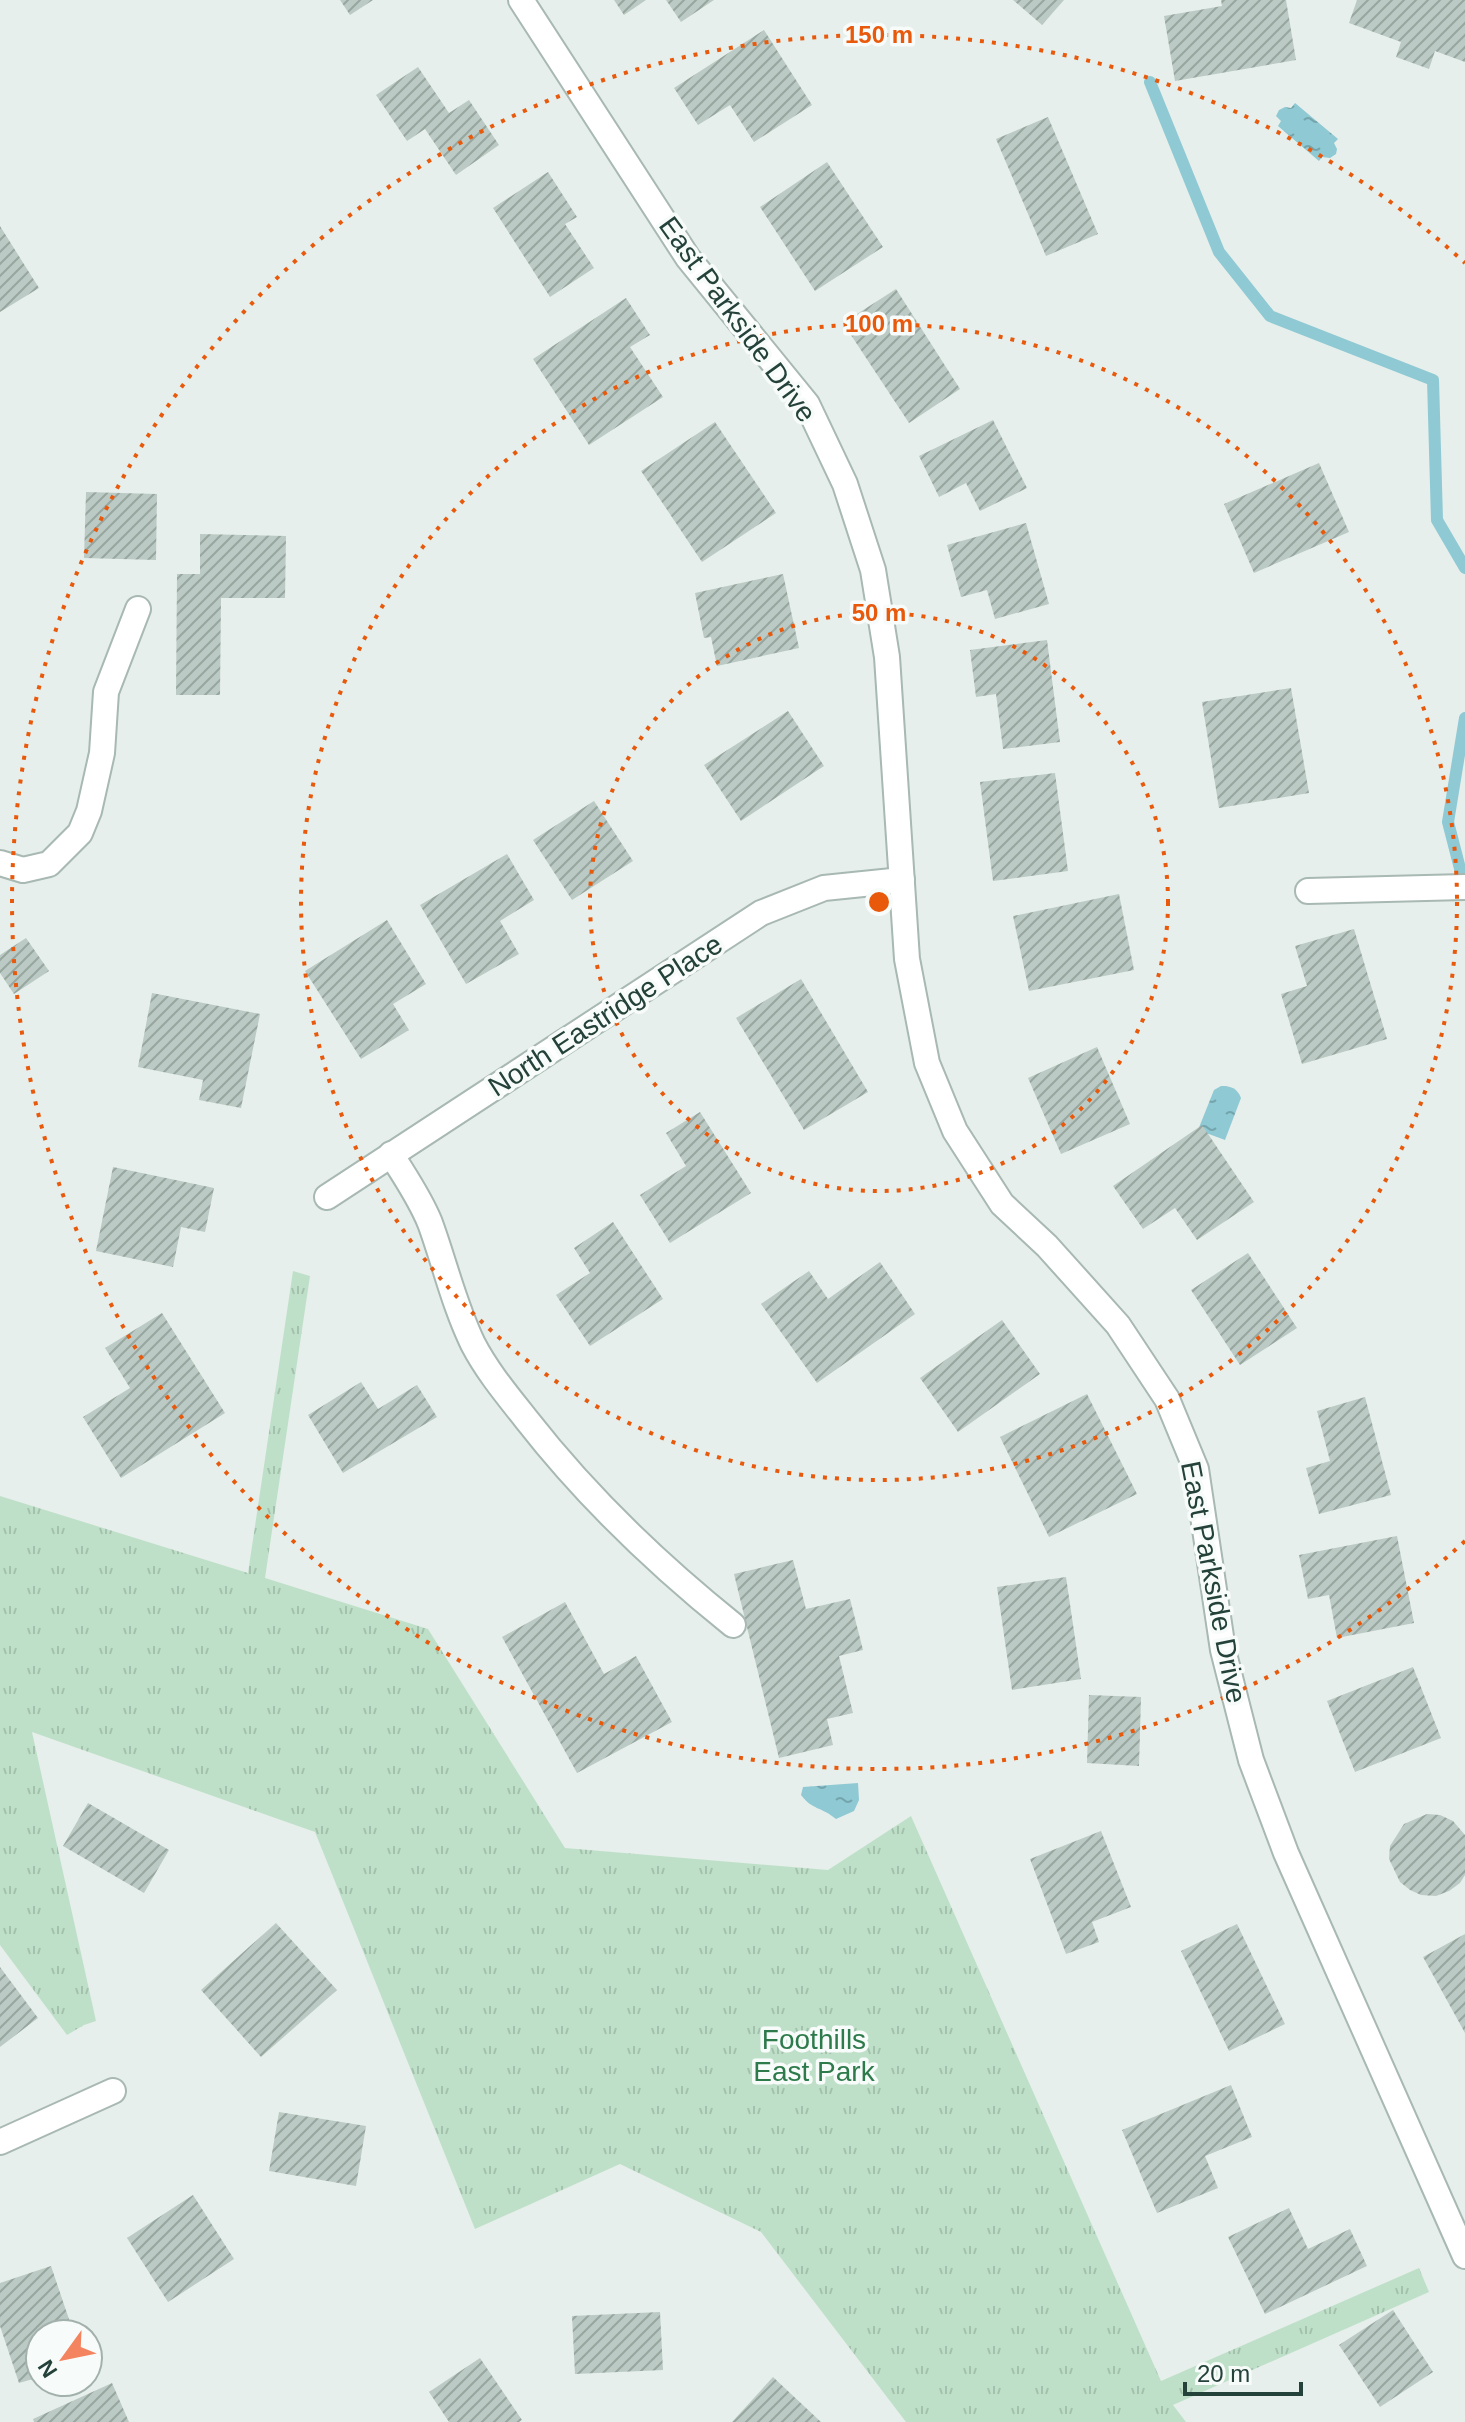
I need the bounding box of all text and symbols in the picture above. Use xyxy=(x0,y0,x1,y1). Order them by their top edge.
text: 150 m xyxy=(845,21,913,48)
street label: East Parkside Drive xyxy=(653,211,822,428)
text: 100 m xyxy=(845,310,913,337)
text: 50 m xyxy=(852,599,906,626)
centre of rings xyxy=(865,888,893,916)
street label: North Eastridge Place xyxy=(483,928,728,1103)
street label: East Parkside Drive xyxy=(1175,1458,1252,1706)
park label: Foothills East Park xyxy=(753,2024,876,2087)
north arrow xyxy=(24,2318,104,2398)
scale bar xyxy=(1185,2346,1301,2396)
text: N xyxy=(33,2355,62,2382)
text: 20 m xyxy=(1197,2360,1250,2387)

